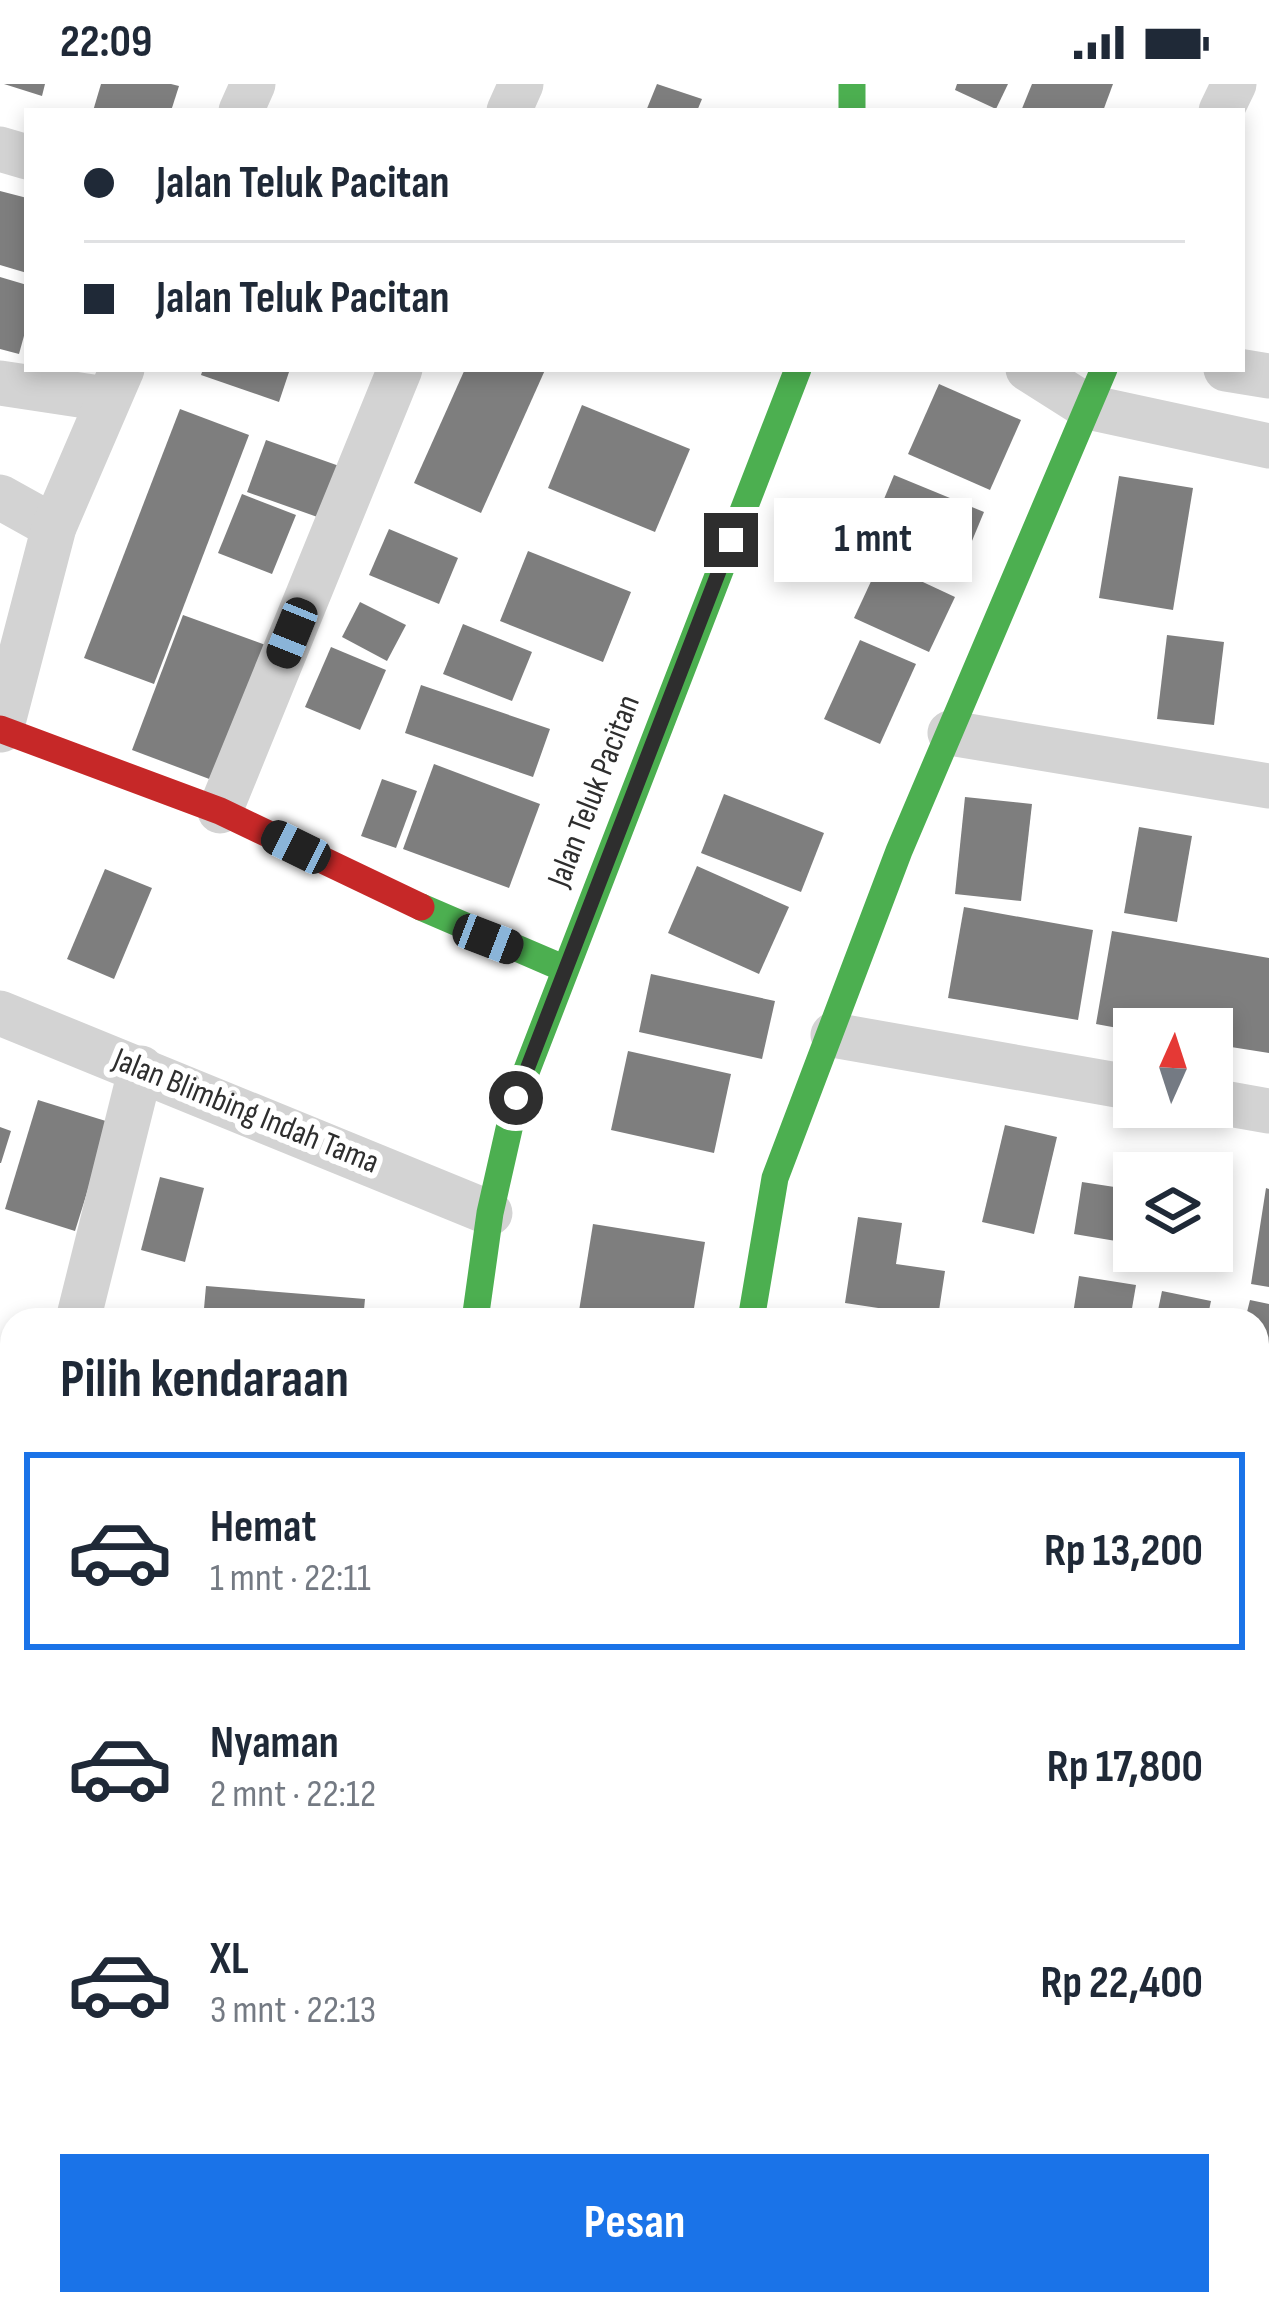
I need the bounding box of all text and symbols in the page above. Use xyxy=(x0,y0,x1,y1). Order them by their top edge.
text: 22:09 xyxy=(60,15,152,70)
text: Jalan Teluk Pacitan xyxy=(156,156,450,211)
text: Jalan Teluk Pacitan xyxy=(156,271,450,326)
callout: 1 mnt xyxy=(773,498,971,582)
route end xyxy=(704,513,758,567)
text: 1 mnt xyxy=(834,516,912,563)
car xyxy=(262,593,322,673)
street label: Jalan Teluk Pacitan xyxy=(539,689,649,894)
car xyxy=(256,815,336,879)
car xyxy=(448,909,528,969)
north arrow xyxy=(1113,1008,1233,1128)
map controls xyxy=(1113,1008,1233,1272)
street label: Jalan Blimbing Indah Tama xyxy=(106,1039,385,1183)
route start xyxy=(489,1071,543,1125)
button: layers xyxy=(1113,1152,1233,1272)
text: Pilih kendaraan xyxy=(60,1347,349,1412)
icon: car xyxy=(66,1497,174,1605)
text: Hemat xyxy=(210,1500,316,1555)
text: Rp 13,200 xyxy=(1044,1524,1203,1579)
text: 1 mnt · 22:11 xyxy=(210,1555,371,1602)
icon: car xyxy=(66,1713,174,1821)
text: Nyaman xyxy=(210,1716,339,1771)
text: Rp 17,800 xyxy=(1047,1740,1203,1795)
text: 2 mnt · 22:12 xyxy=(210,1771,376,1818)
icon: car xyxy=(66,1929,174,2037)
text: XL xyxy=(210,1932,249,1987)
text: Rp 22,400 xyxy=(1040,1956,1203,2011)
text: 3 mnt · 22:13 xyxy=(210,1987,376,2034)
button: Pesan xyxy=(60,2154,1209,2292)

